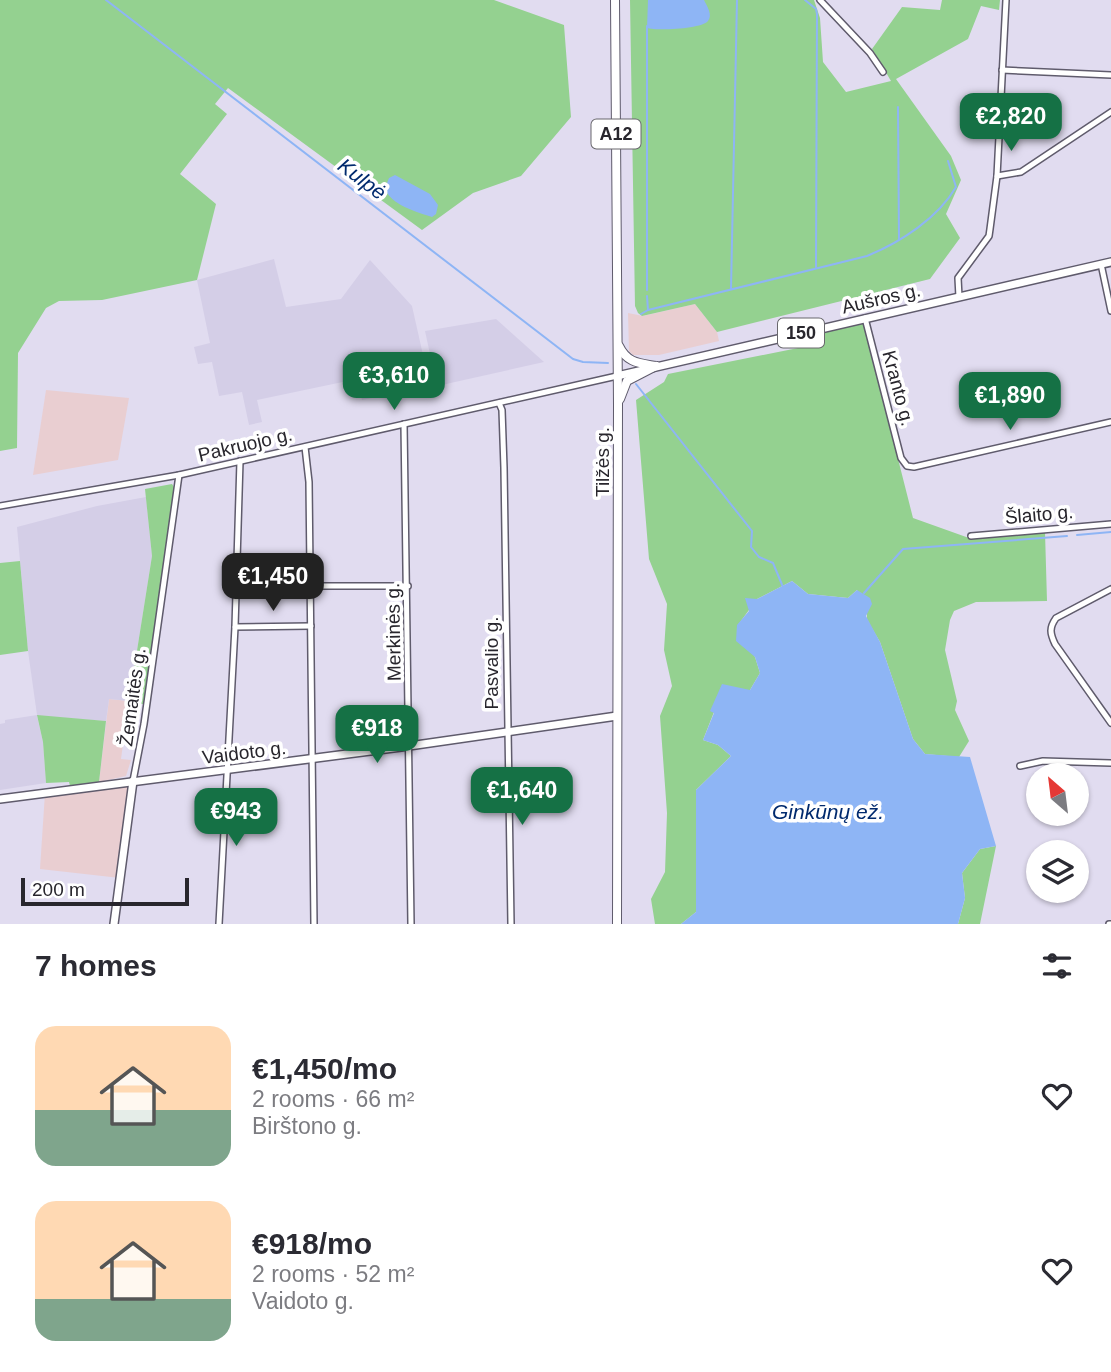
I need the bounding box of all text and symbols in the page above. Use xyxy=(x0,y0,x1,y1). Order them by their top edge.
pin: €2,820 xyxy=(954,94,1068,153)
text: €2,820 xyxy=(976,103,1046,129)
road number: A12 xyxy=(592,119,640,148)
water label: Kulpė xyxy=(334,153,391,204)
street label: Aušros g. xyxy=(840,279,923,318)
road number: 150 xyxy=(778,318,824,348)
street label: Kranto g. xyxy=(878,348,919,428)
pin: €3,610 xyxy=(337,352,451,412)
text: €3,610 xyxy=(359,362,429,388)
pin: €1,890 xyxy=(953,372,1067,432)
text: €1,890 xyxy=(975,382,1045,408)
street label: Pakruojo g. xyxy=(196,423,294,466)
street label: Tilžės g. xyxy=(592,427,613,497)
street label: Šlaito g. xyxy=(1004,501,1074,528)
pin: €1,450 xyxy=(216,554,330,613)
text: €1,450 xyxy=(238,563,308,589)
street label: Merkinės g. xyxy=(382,583,405,681)
street label: Pasvalio g. xyxy=(481,617,502,709)
street label: Žemaitės g. xyxy=(115,646,150,748)
pin: €918 xyxy=(336,706,418,765)
text: €918 xyxy=(351,715,403,741)
street label: Vaidoto g. xyxy=(201,737,287,768)
north arrow xyxy=(1026,763,1088,826)
map controls xyxy=(1026,763,1089,903)
pin: €1,640 xyxy=(465,768,579,827)
text: €1,640 xyxy=(487,777,557,803)
pin: €943 xyxy=(195,788,277,848)
text: €943 xyxy=(210,798,262,824)
water label: Ginkūnų ež. xyxy=(772,800,884,823)
button: layers xyxy=(1026,840,1089,903)
scale bar xyxy=(21,875,189,907)
text: 200 m xyxy=(32,879,85,900)
icon: filters xyxy=(1038,947,1076,985)
text: 7 homes xyxy=(35,949,157,982)
text: €1,450/mo xyxy=(252,1052,397,1085)
icon: home xyxy=(91,1054,175,1138)
icon: heart xyxy=(1038,1077,1076,1115)
text: 2 rooms · 66 m² xyxy=(252,1086,414,1112)
text: Birštono g. xyxy=(252,1113,362,1139)
text: €918/mo xyxy=(252,1227,372,1260)
icon: home xyxy=(91,1229,175,1313)
icon: heart xyxy=(1038,1252,1076,1290)
text: 2 rooms · 52 m² xyxy=(252,1261,414,1287)
text: Vaidoto g. xyxy=(252,1288,354,1314)

